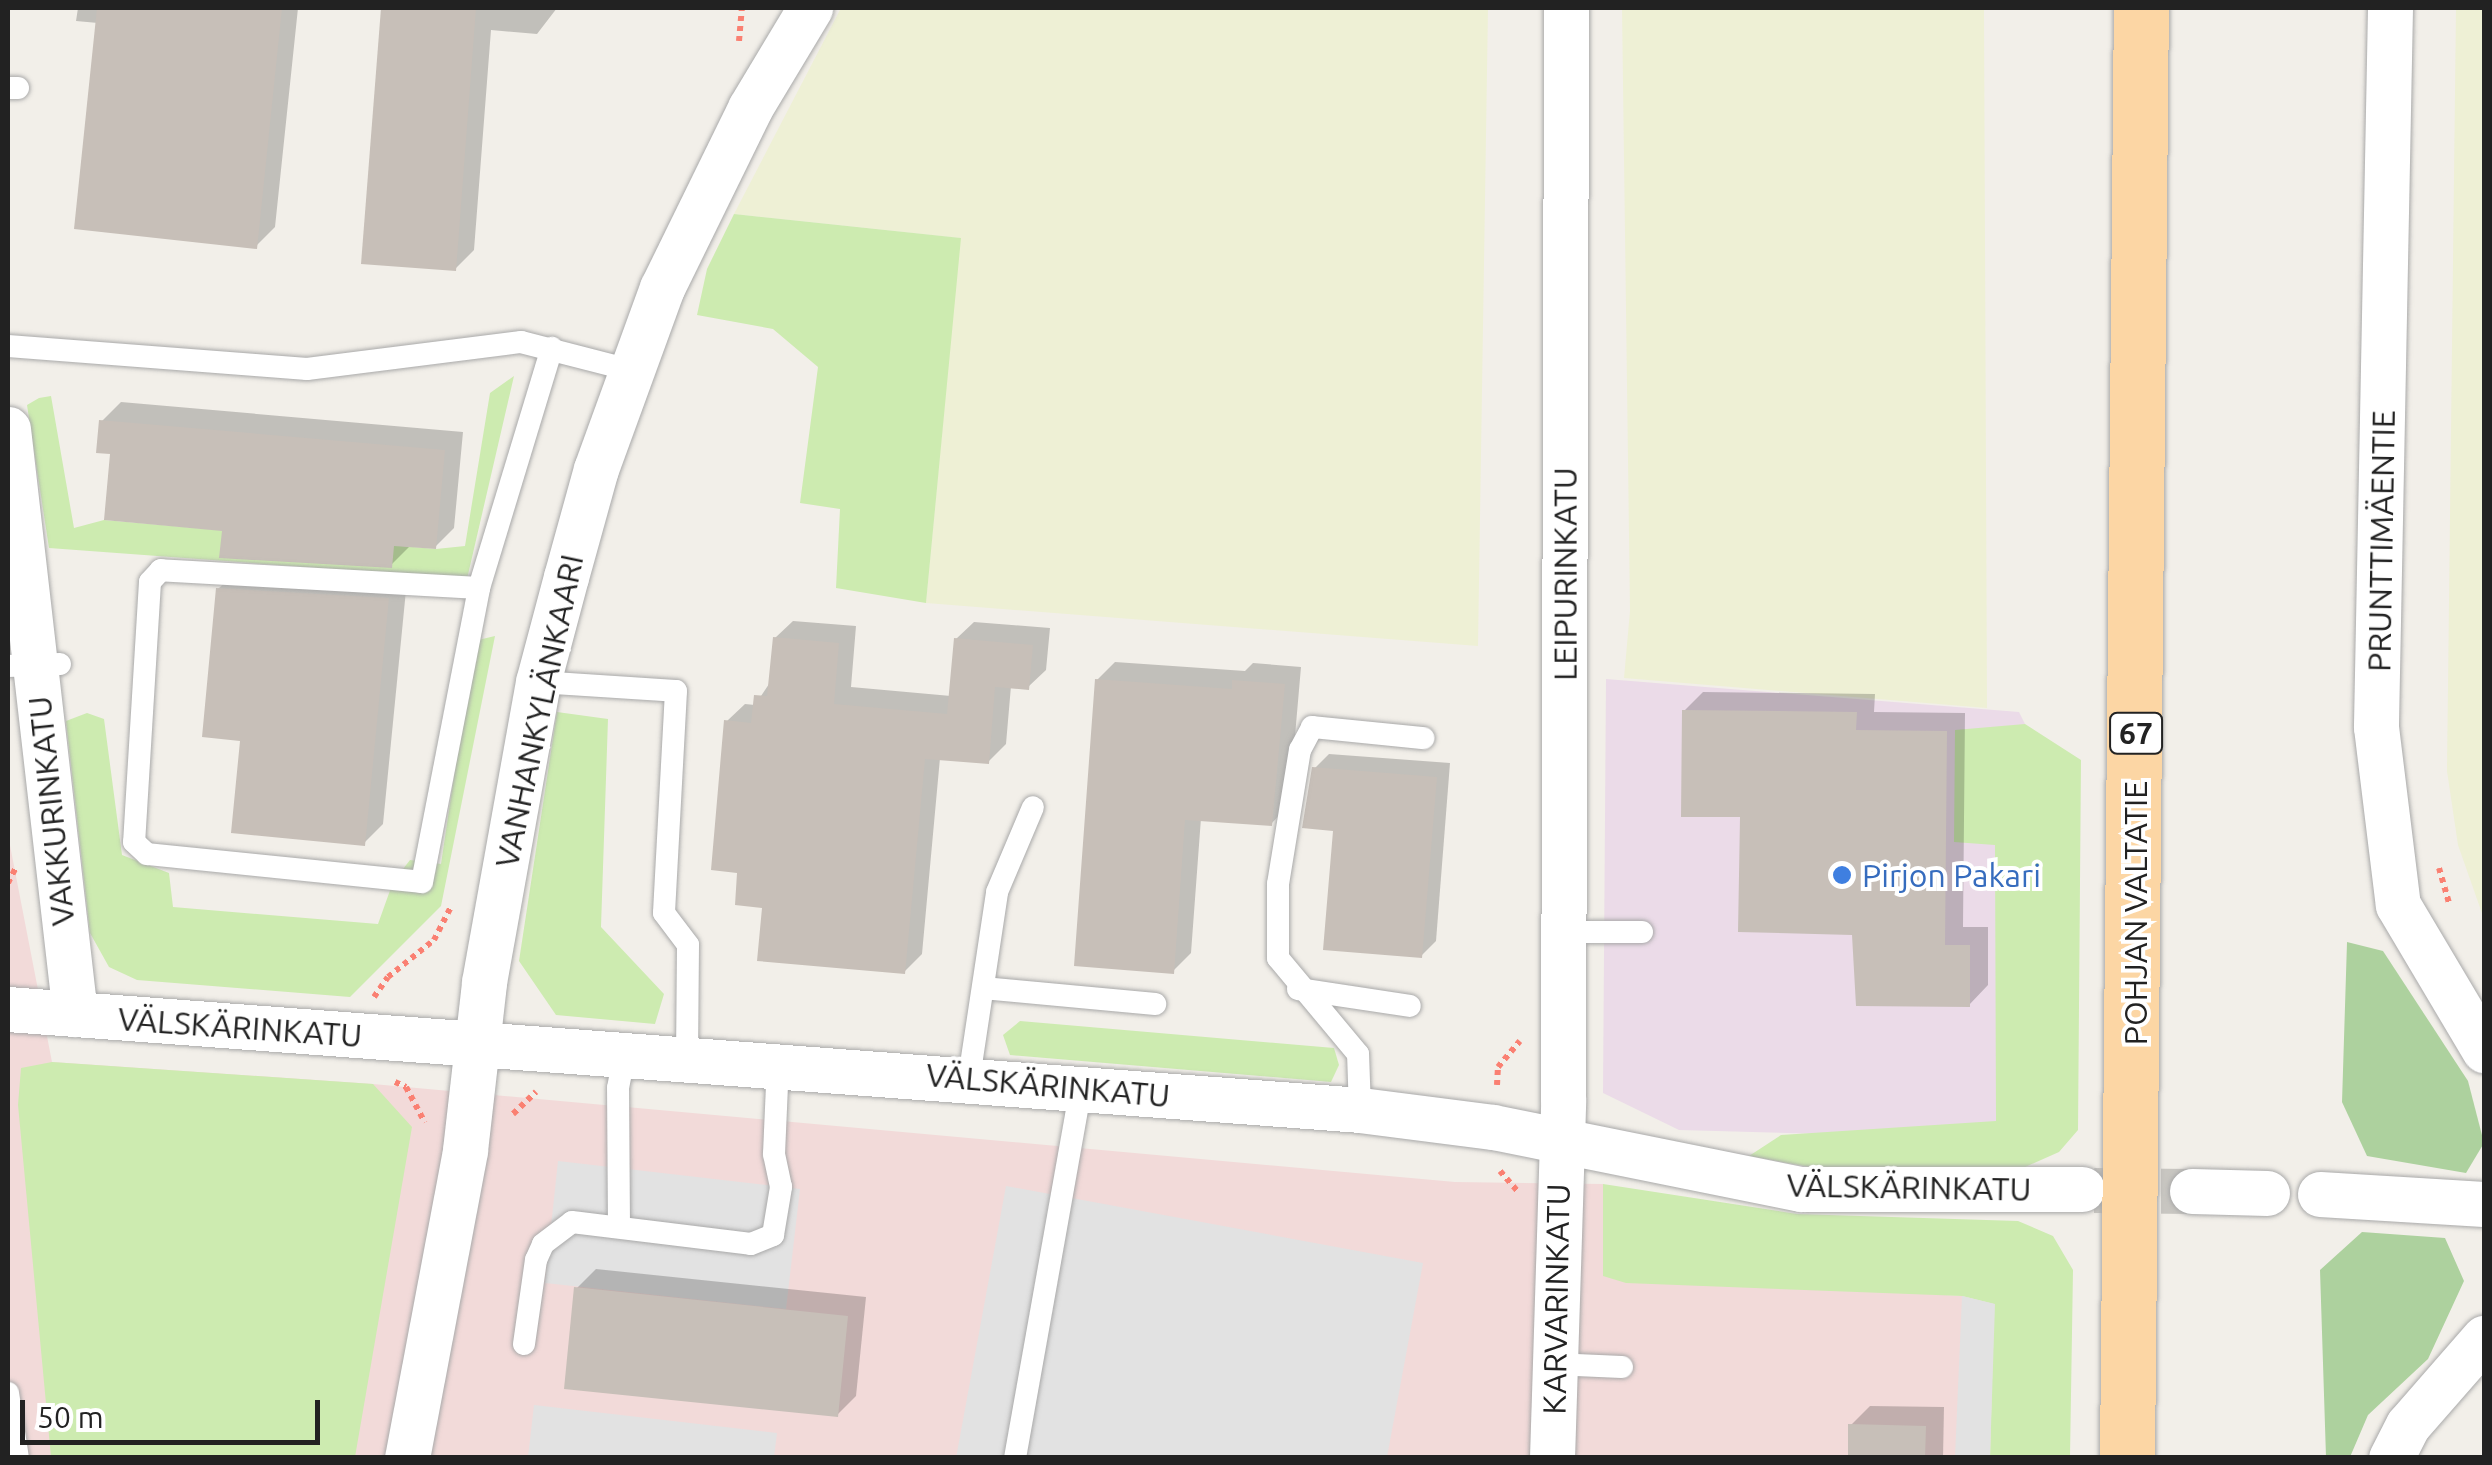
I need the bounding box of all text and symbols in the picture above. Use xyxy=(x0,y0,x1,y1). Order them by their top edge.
street label: PRUNTTIMÄENTIE xyxy=(2360,410,2402,672)
street label: LEIPURINKATU xyxy=(1546,467,1584,681)
street label: VANHANKYLÄNKAARI xyxy=(487,551,591,871)
street label: VAKKURINKATU xyxy=(20,694,82,928)
road number: 67 xyxy=(2108,708,2164,758)
street label: POHJAN VALTATIE xyxy=(2116,781,2154,1045)
place label: Pirjon Pakari xyxy=(1862,856,2041,894)
marker: Pirjon Pakari xyxy=(1831,864,1853,886)
street label: VÄLSKÄRINKATU xyxy=(117,999,363,1055)
street label: VÄLSKÄRINKATU xyxy=(925,1055,1171,1115)
street label: VÄLSKÄRINKATU xyxy=(1786,1166,2032,1208)
street label: KARVARINKATU xyxy=(1535,1183,1577,1415)
scale bar xyxy=(25,1380,325,1442)
text: 50 m xyxy=(37,1400,104,1434)

